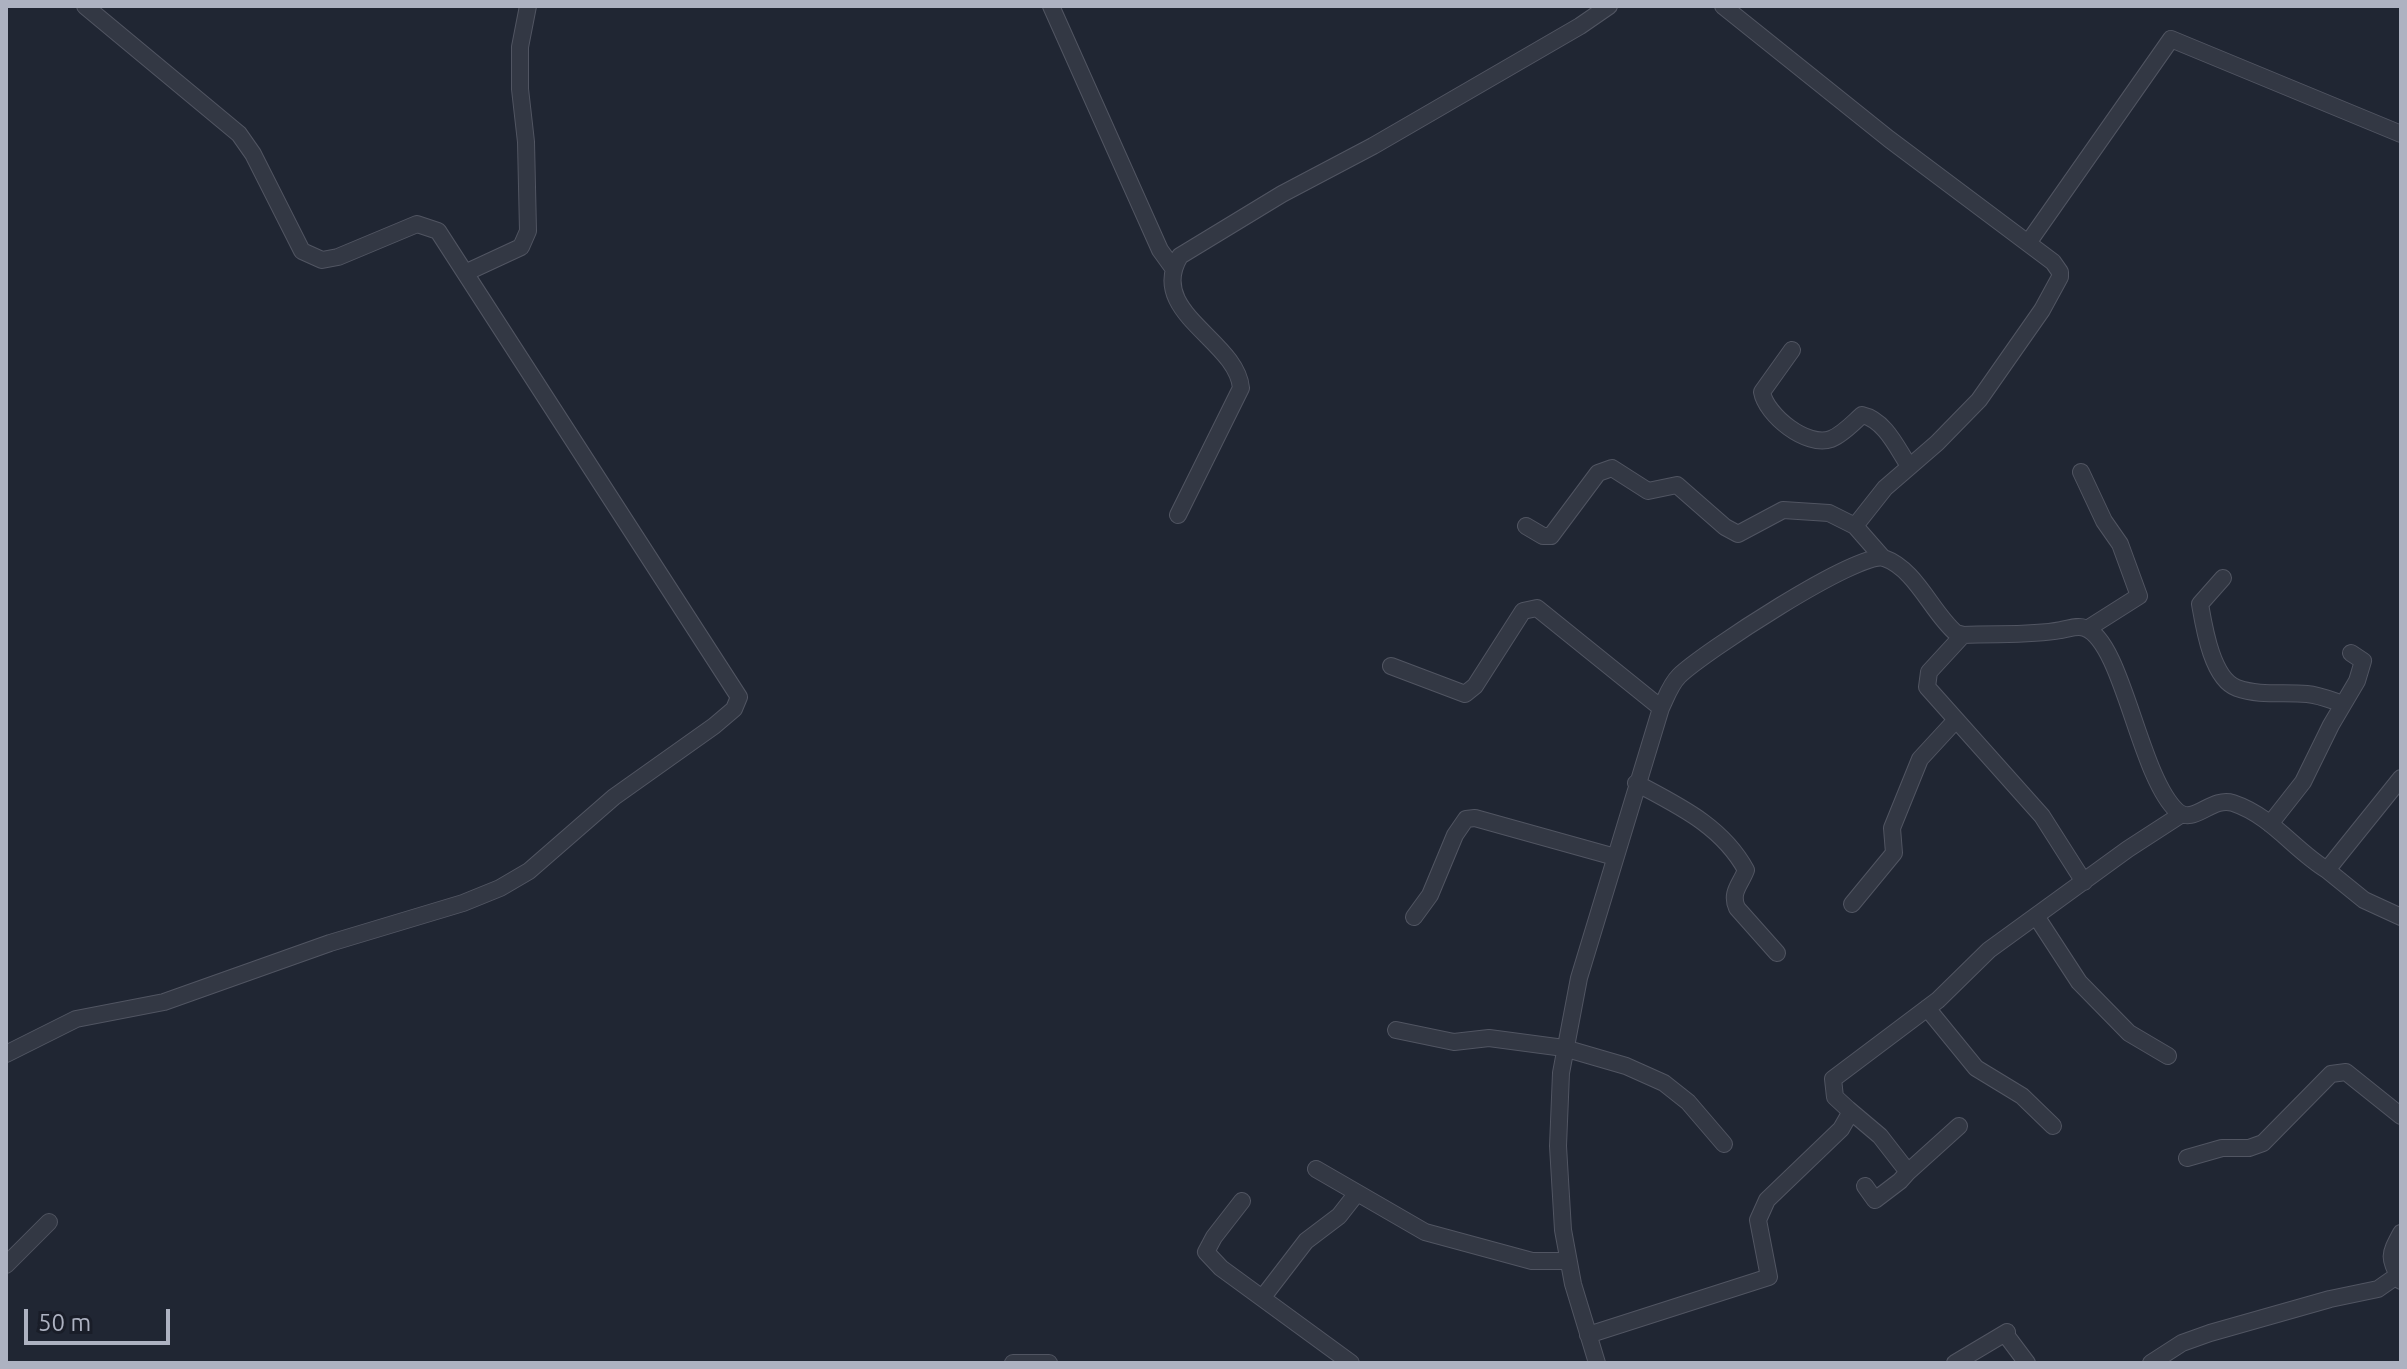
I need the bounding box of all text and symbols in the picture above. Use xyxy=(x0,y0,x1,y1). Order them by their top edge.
scale bar xyxy=(28,1293,174,1343)
text: 50 m xyxy=(38,1309,91,1336)

